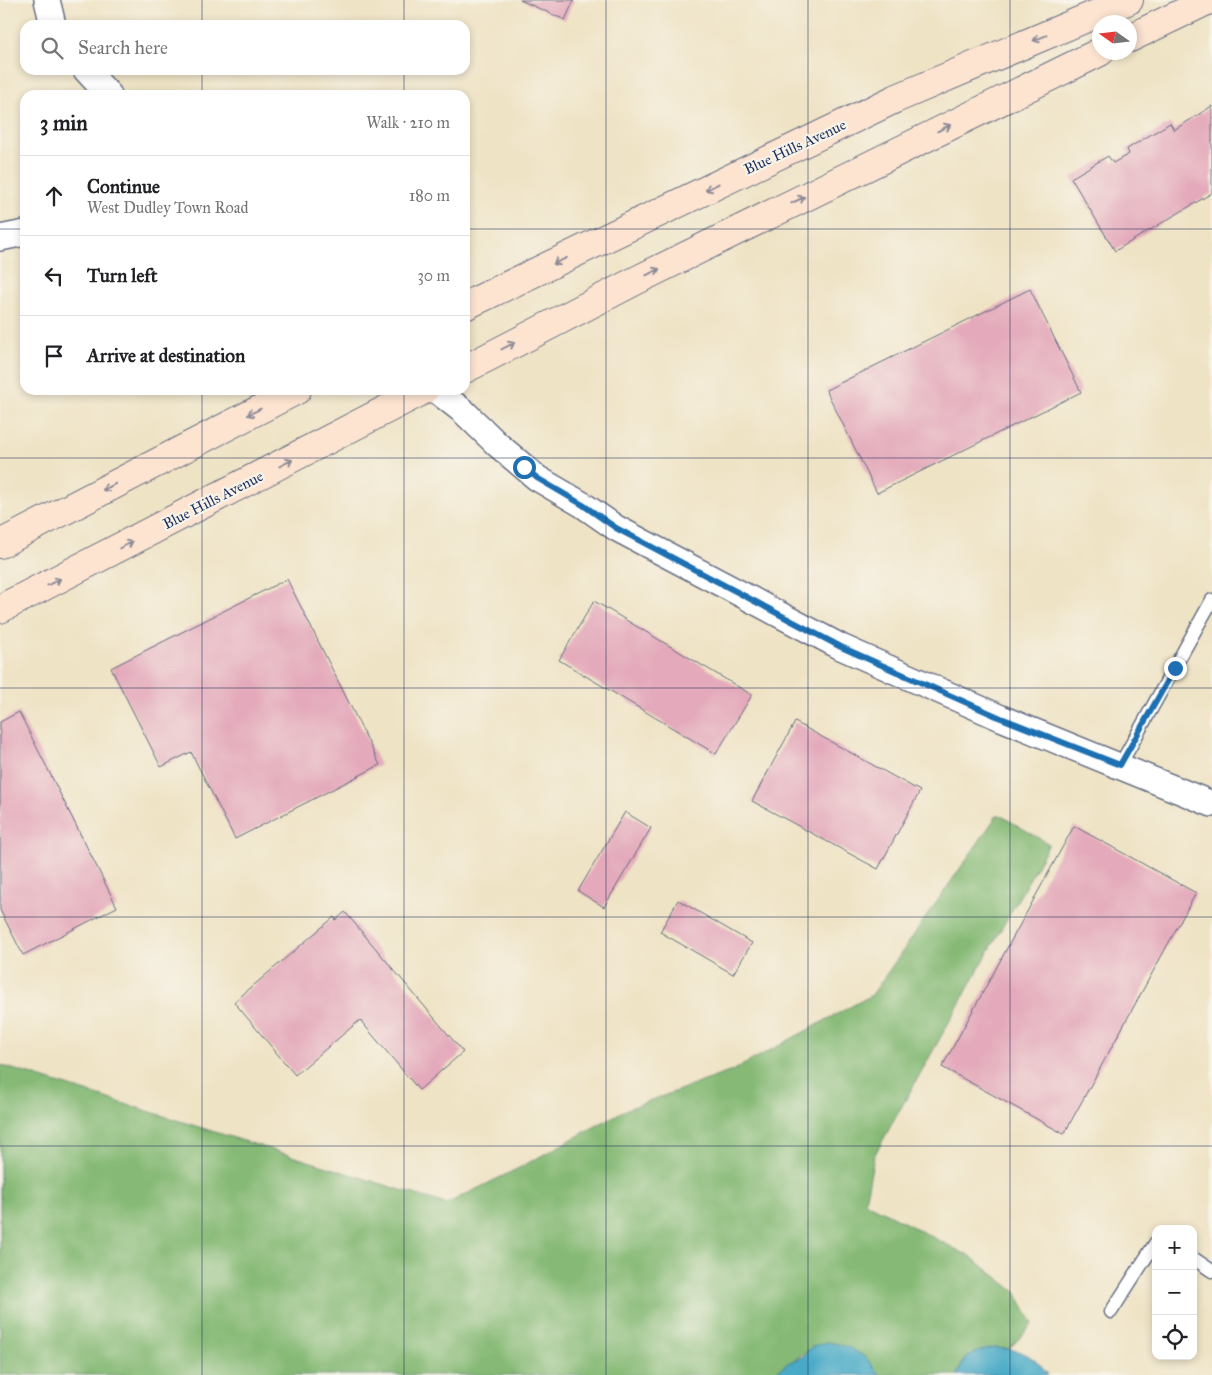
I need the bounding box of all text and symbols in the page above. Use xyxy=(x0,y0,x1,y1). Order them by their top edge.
north arrow xyxy=(1092,15,1137,60)
search box xyxy=(20,20,470,75)
icon: search xyxy=(38,34,66,62)
one-way arrow xyxy=(1033,34,1048,43)
text: Search here xyxy=(78,36,168,59)
text: 3 min xyxy=(40,110,88,136)
text: Walk · 210 m xyxy=(366,113,450,132)
street label: Blue Hills Avenue xyxy=(741,116,849,178)
one-way arrow xyxy=(936,123,951,132)
text: Continue xyxy=(87,175,160,198)
icon: ahead xyxy=(40,182,68,210)
one-way arrow xyxy=(705,183,720,192)
text: 180 m xyxy=(409,186,450,205)
one-way arrow xyxy=(791,195,806,205)
text: West Dudley Town Road xyxy=(87,198,249,217)
one-way arrow xyxy=(553,257,568,266)
icon: left xyxy=(40,262,68,290)
text: Turn left xyxy=(87,264,157,287)
text: 30 m xyxy=(417,266,450,285)
one-way arrow xyxy=(645,267,660,276)
one-way arrow xyxy=(501,341,516,351)
icon: arrive xyxy=(40,342,68,370)
text: Arrive at destination xyxy=(87,344,245,367)
one-way arrow xyxy=(247,408,262,417)
route start xyxy=(513,456,536,479)
one-way arrow xyxy=(278,458,293,467)
street label: Blue Hills Avenue xyxy=(160,467,266,533)
one-way arrow xyxy=(102,482,117,492)
one-way arrow xyxy=(119,540,134,550)
one-way arrow xyxy=(46,577,61,587)
route end xyxy=(1164,657,1187,680)
map controls xyxy=(1152,1225,1197,1360)
button: + xyxy=(1152,1225,1197,1270)
button: − xyxy=(1152,1270,1197,1315)
button: locate xyxy=(1152,1315,1197,1360)

